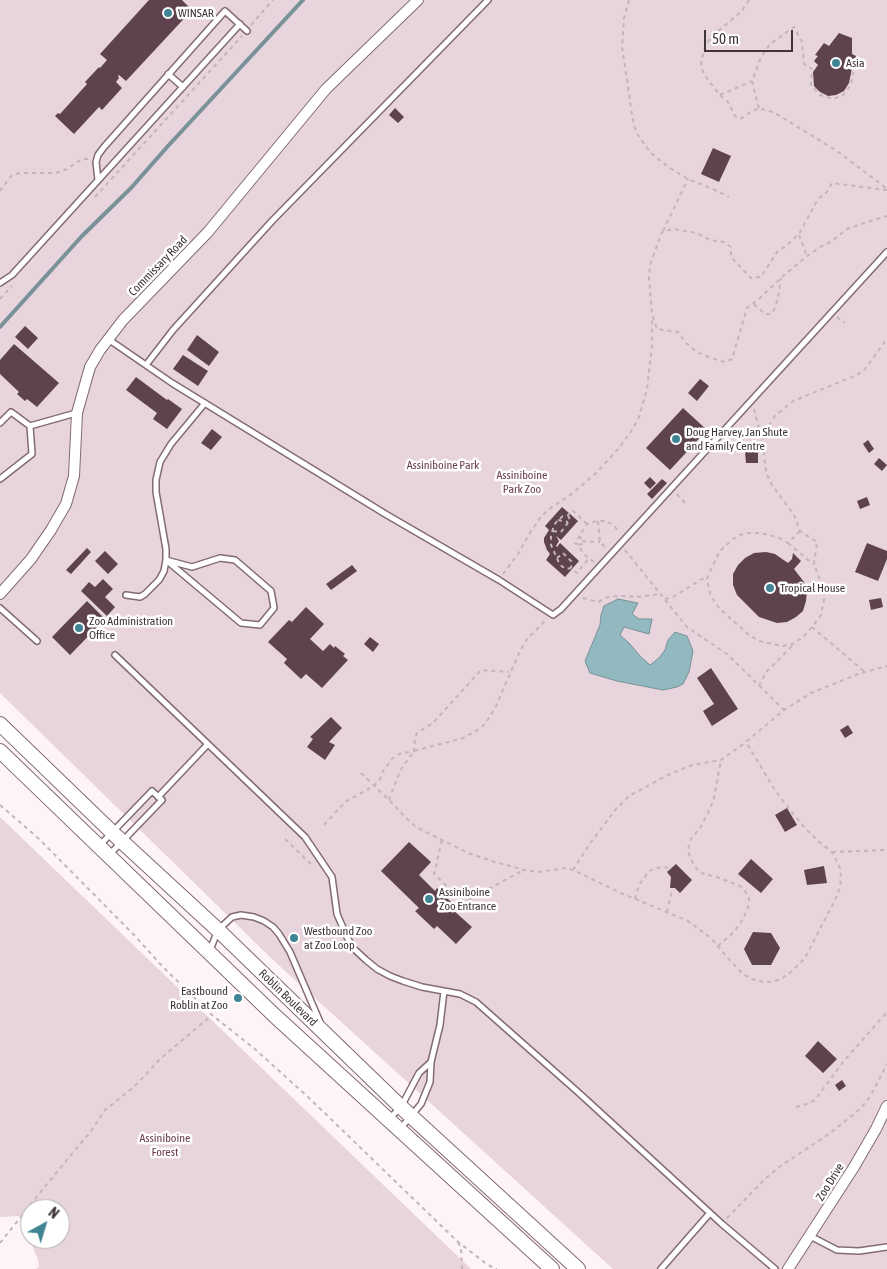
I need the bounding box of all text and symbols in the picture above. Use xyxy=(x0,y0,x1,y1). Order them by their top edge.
place label: WINSAR xyxy=(178,6,214,20)
marker: WINSAR xyxy=(162,7,174,19)
scale bar xyxy=(707,20,796,52)
text: 50 m xyxy=(712,30,739,47)
place label: Asia xyxy=(846,56,864,70)
marker: Asia xyxy=(830,57,842,69)
street label: Commissary Road xyxy=(126,233,190,299)
place label: Doug Harvey, Jan Shute and Family Centre xyxy=(686,425,788,453)
marker: Doug Harvey, Jan Shute and Family Centre xyxy=(670,433,682,445)
park label: Assiniboine Park xyxy=(407,458,479,472)
park label: Assiniboine Park Zoo xyxy=(496,468,548,496)
place label: Tropical House xyxy=(780,581,845,595)
marker: Tropical House xyxy=(764,582,776,594)
place label: Zoo Administration Office xyxy=(89,614,173,642)
marker: Zoo Administration Office xyxy=(73,622,85,634)
place label: Assiniboine Zoo Entrance xyxy=(439,885,496,913)
marker: Assiniboine Zoo Entrance xyxy=(423,893,435,905)
place label: Westbound Zoo at Zoo Loop xyxy=(304,924,372,952)
marker: Westbound Zoo at Zoo Loop xyxy=(288,932,300,944)
street label: Roblin Boulevard xyxy=(256,966,320,1030)
place label: Eastbound Roblin at Zoo xyxy=(170,984,228,1012)
marker: Eastbound Roblin at Zoo xyxy=(232,992,244,1004)
park label: Assiniboine Forest xyxy=(139,1131,191,1159)
street label: Zoo Drive xyxy=(813,1161,847,1203)
north arrow xyxy=(20,1199,70,1249)
text: N xyxy=(46,1204,62,1222)

